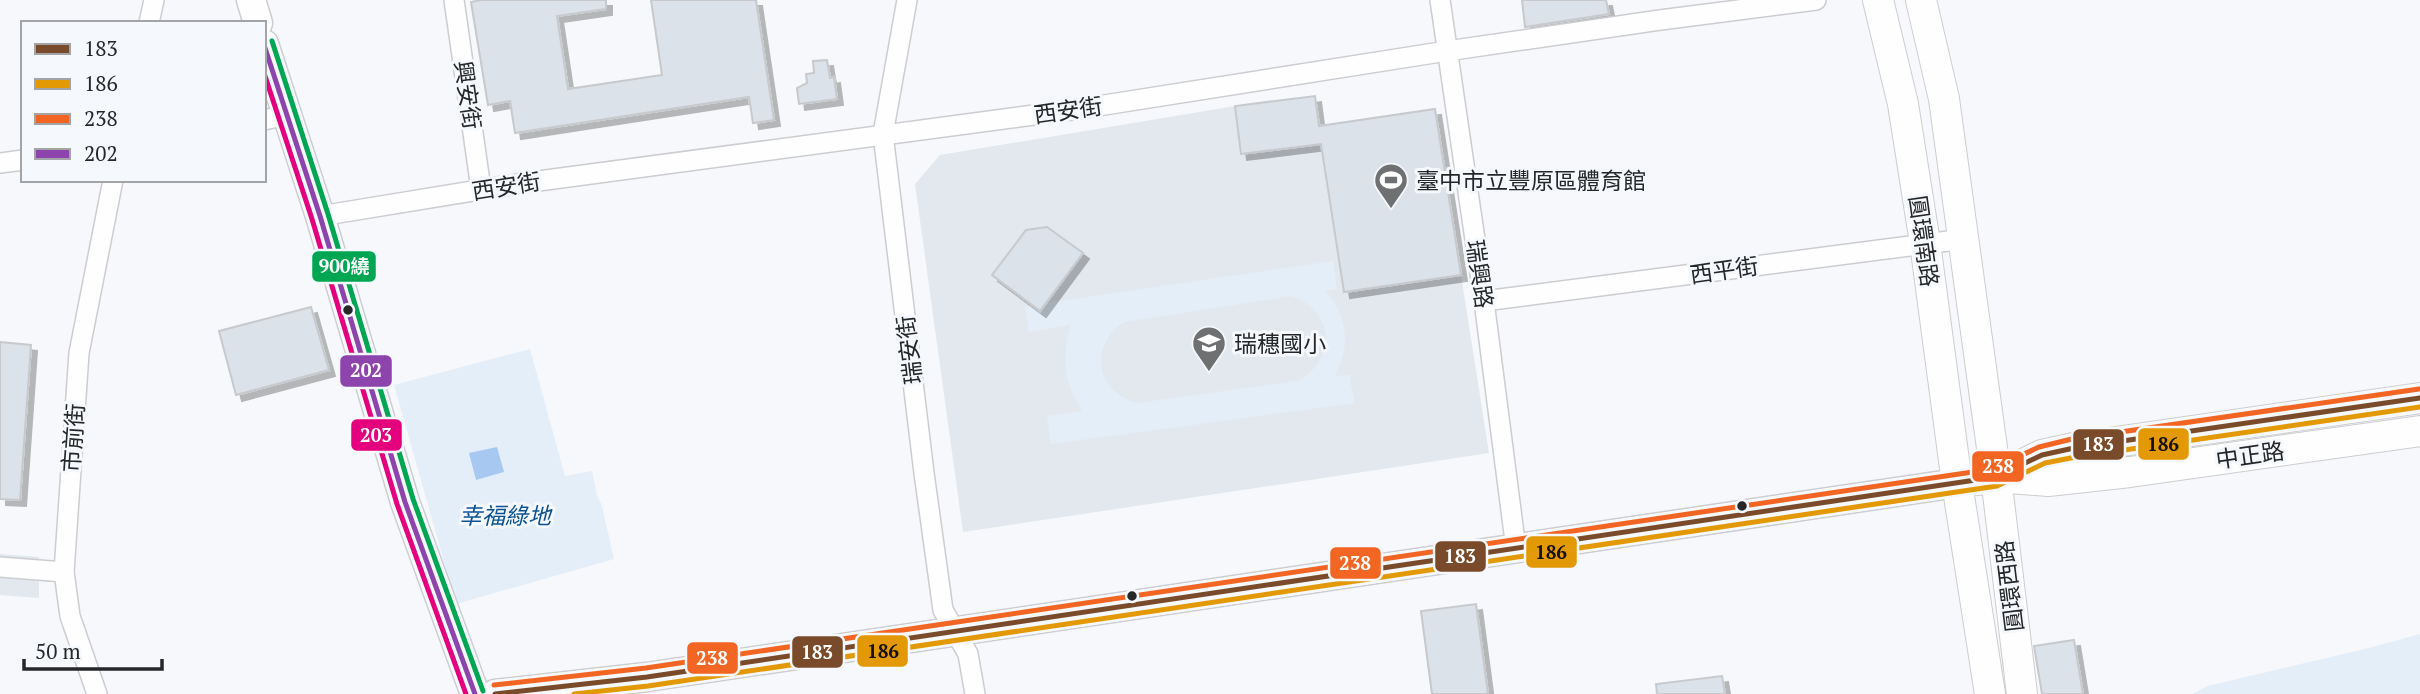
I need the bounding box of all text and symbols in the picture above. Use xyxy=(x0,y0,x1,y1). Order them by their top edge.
legend xyxy=(21,21,266,182)
text: 183 xyxy=(84,34,118,62)
street label: 興安街 xyxy=(448,59,488,131)
text: 186 xyxy=(84,69,118,97)
street label: 西安街 xyxy=(1032,90,1104,130)
text: 238 xyxy=(84,104,118,132)
text: 202 xyxy=(84,139,118,167)
sports icon: 臺中市立豐原區體育館 xyxy=(1372,161,1410,210)
street label: 西安街 xyxy=(470,165,542,207)
place label: 臺中市立豐原區體育館 xyxy=(1416,165,1646,196)
street label: 圓環南路 xyxy=(1902,193,1946,289)
street label: 瑞興路 xyxy=(1460,238,1500,310)
line badge: 900繞 xyxy=(311,250,377,283)
street label: 西平街 xyxy=(1688,250,1760,290)
text: 900繞 xyxy=(318,253,370,278)
unlabelled marker xyxy=(341,303,355,317)
street label: 瑞安街 xyxy=(889,314,929,386)
school or university icon: 瑞穗國小 xyxy=(1190,324,1228,373)
place label: 瑞穗國小 xyxy=(1234,328,1326,359)
line badge: 202 xyxy=(339,354,393,388)
text: 202 xyxy=(350,357,382,382)
street label: 市前街 xyxy=(55,403,91,473)
line badge: 203 xyxy=(350,418,403,452)
text: 203 xyxy=(360,422,392,447)
line badge: 186 xyxy=(2137,427,2190,461)
line badge: 183 xyxy=(2072,428,2125,461)
text: 183 xyxy=(2082,431,2114,456)
text: 186 xyxy=(2147,431,2179,456)
street label: 中正路 xyxy=(2214,435,2286,475)
line badge: 238 xyxy=(1971,450,2025,483)
text: 238 xyxy=(1982,453,2014,478)
unlabelled marker xyxy=(1735,499,1749,513)
park label: 幸福綠地 xyxy=(459,500,553,531)
line badge: 186 xyxy=(1525,535,1578,569)
street label: 圓環西路 xyxy=(1988,538,2030,634)
text: 186 xyxy=(1535,539,1567,564)
line badge: 183 xyxy=(1434,540,1487,573)
text: 183 xyxy=(1444,543,1476,568)
line badge: 238 xyxy=(1329,546,1382,580)
text: 238 xyxy=(1339,550,1371,575)
unlabelled marker xyxy=(1125,589,1139,603)
scale bar xyxy=(24,628,163,672)
line badge: 186 xyxy=(856,634,909,668)
line badge: 183 xyxy=(791,635,844,669)
text: 50 m xyxy=(35,637,81,665)
text: 186 xyxy=(867,638,899,663)
text: 183 xyxy=(801,639,833,664)
line badge: 238 xyxy=(686,641,739,675)
text: 238 xyxy=(696,645,728,670)

